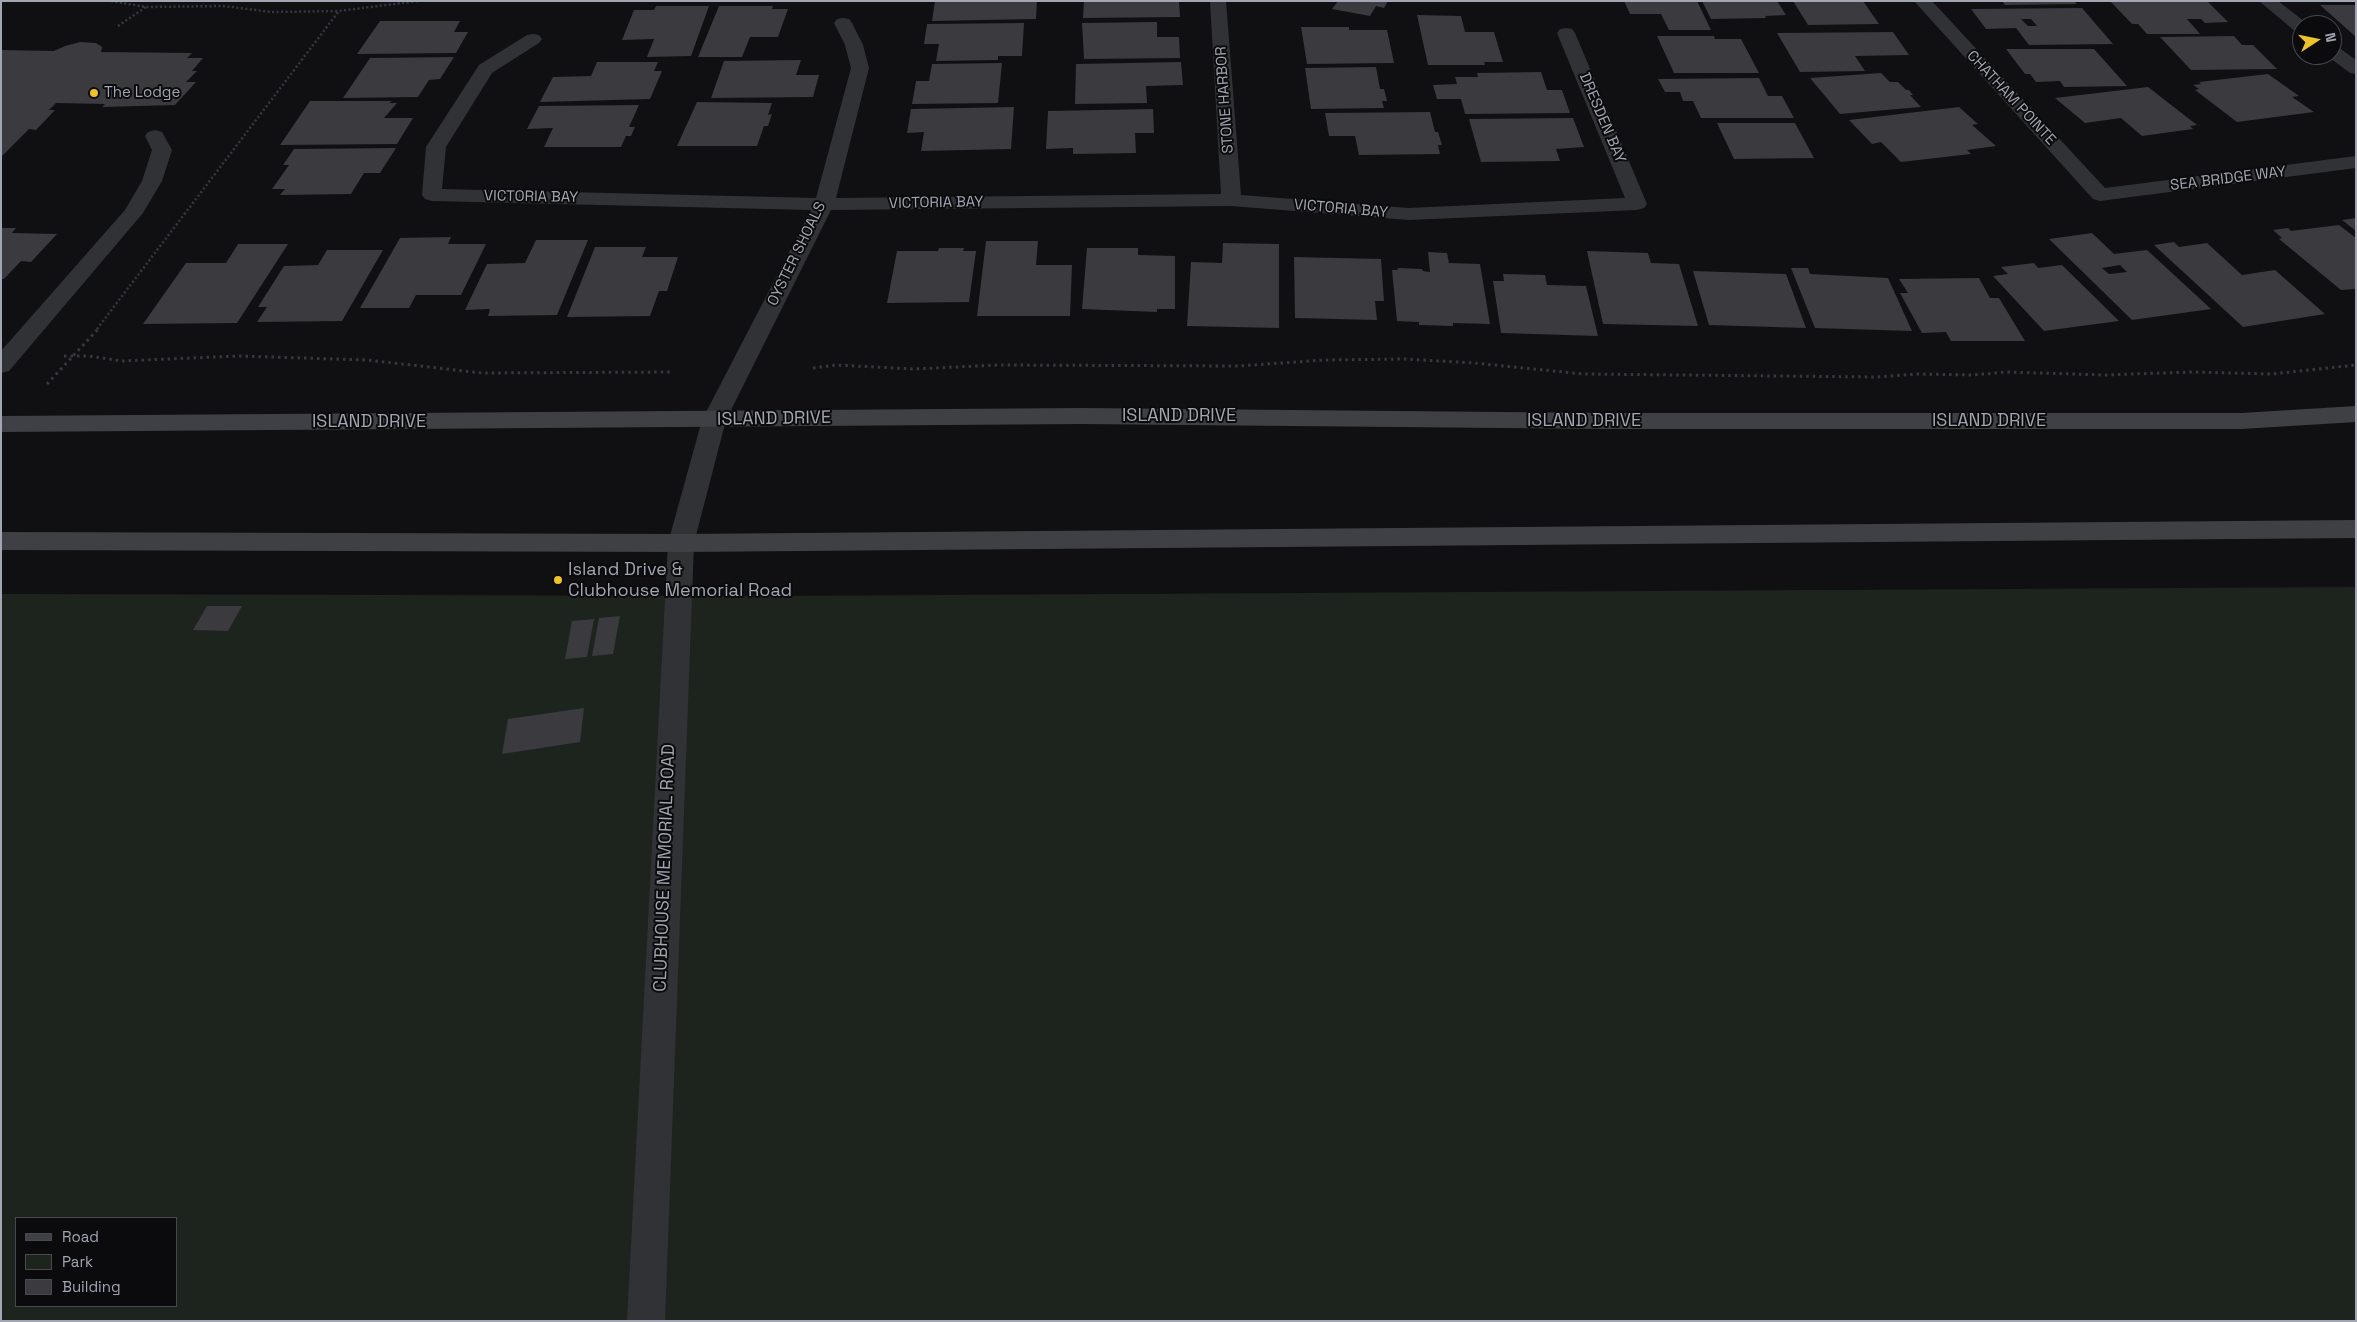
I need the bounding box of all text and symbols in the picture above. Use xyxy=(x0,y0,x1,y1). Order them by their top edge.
north arrow xyxy=(2292,15,2342,65)
text: N xyxy=(2321,31,2340,44)
street label: STONE HARBOR xyxy=(1212,46,1238,154)
street label: CHATHAM POINTE xyxy=(1963,47,2059,149)
street label: DRESDEN BAY xyxy=(1575,70,1629,166)
place label: The Lodge xyxy=(104,84,180,102)
marker: The Lodge xyxy=(88,87,100,99)
street label: SEA BRIDGE WAY xyxy=(2169,163,2287,195)
street label: VICTORIA BAY xyxy=(484,187,578,207)
street label: VICTORIA BAY xyxy=(889,193,983,213)
street label: VICTORIA BAY xyxy=(1293,196,1389,222)
street label: OYSTER SHOALS xyxy=(764,199,830,309)
street label: ISLAND DRIVE xyxy=(1122,405,1236,427)
street label: ISLAND DRIVE xyxy=(717,407,831,431)
street label: ISLAND DRIVE xyxy=(1527,410,1641,432)
street label: ISLAND DRIVE xyxy=(1932,410,2046,432)
street label: ISLAND DRIVE xyxy=(312,411,426,433)
place label: Island Drive & Clubhouse Memorial Road xyxy=(568,559,792,602)
marker: Island Drive & Clubhouse Memorial Road xyxy=(552,574,564,586)
street label: CLUBHOUSE MEMORIAL ROAD xyxy=(650,744,680,992)
legend xyxy=(15,1217,178,1307)
text: Road xyxy=(62,1227,99,1246)
text: Park xyxy=(62,1252,93,1271)
text: Building xyxy=(62,1277,121,1296)

